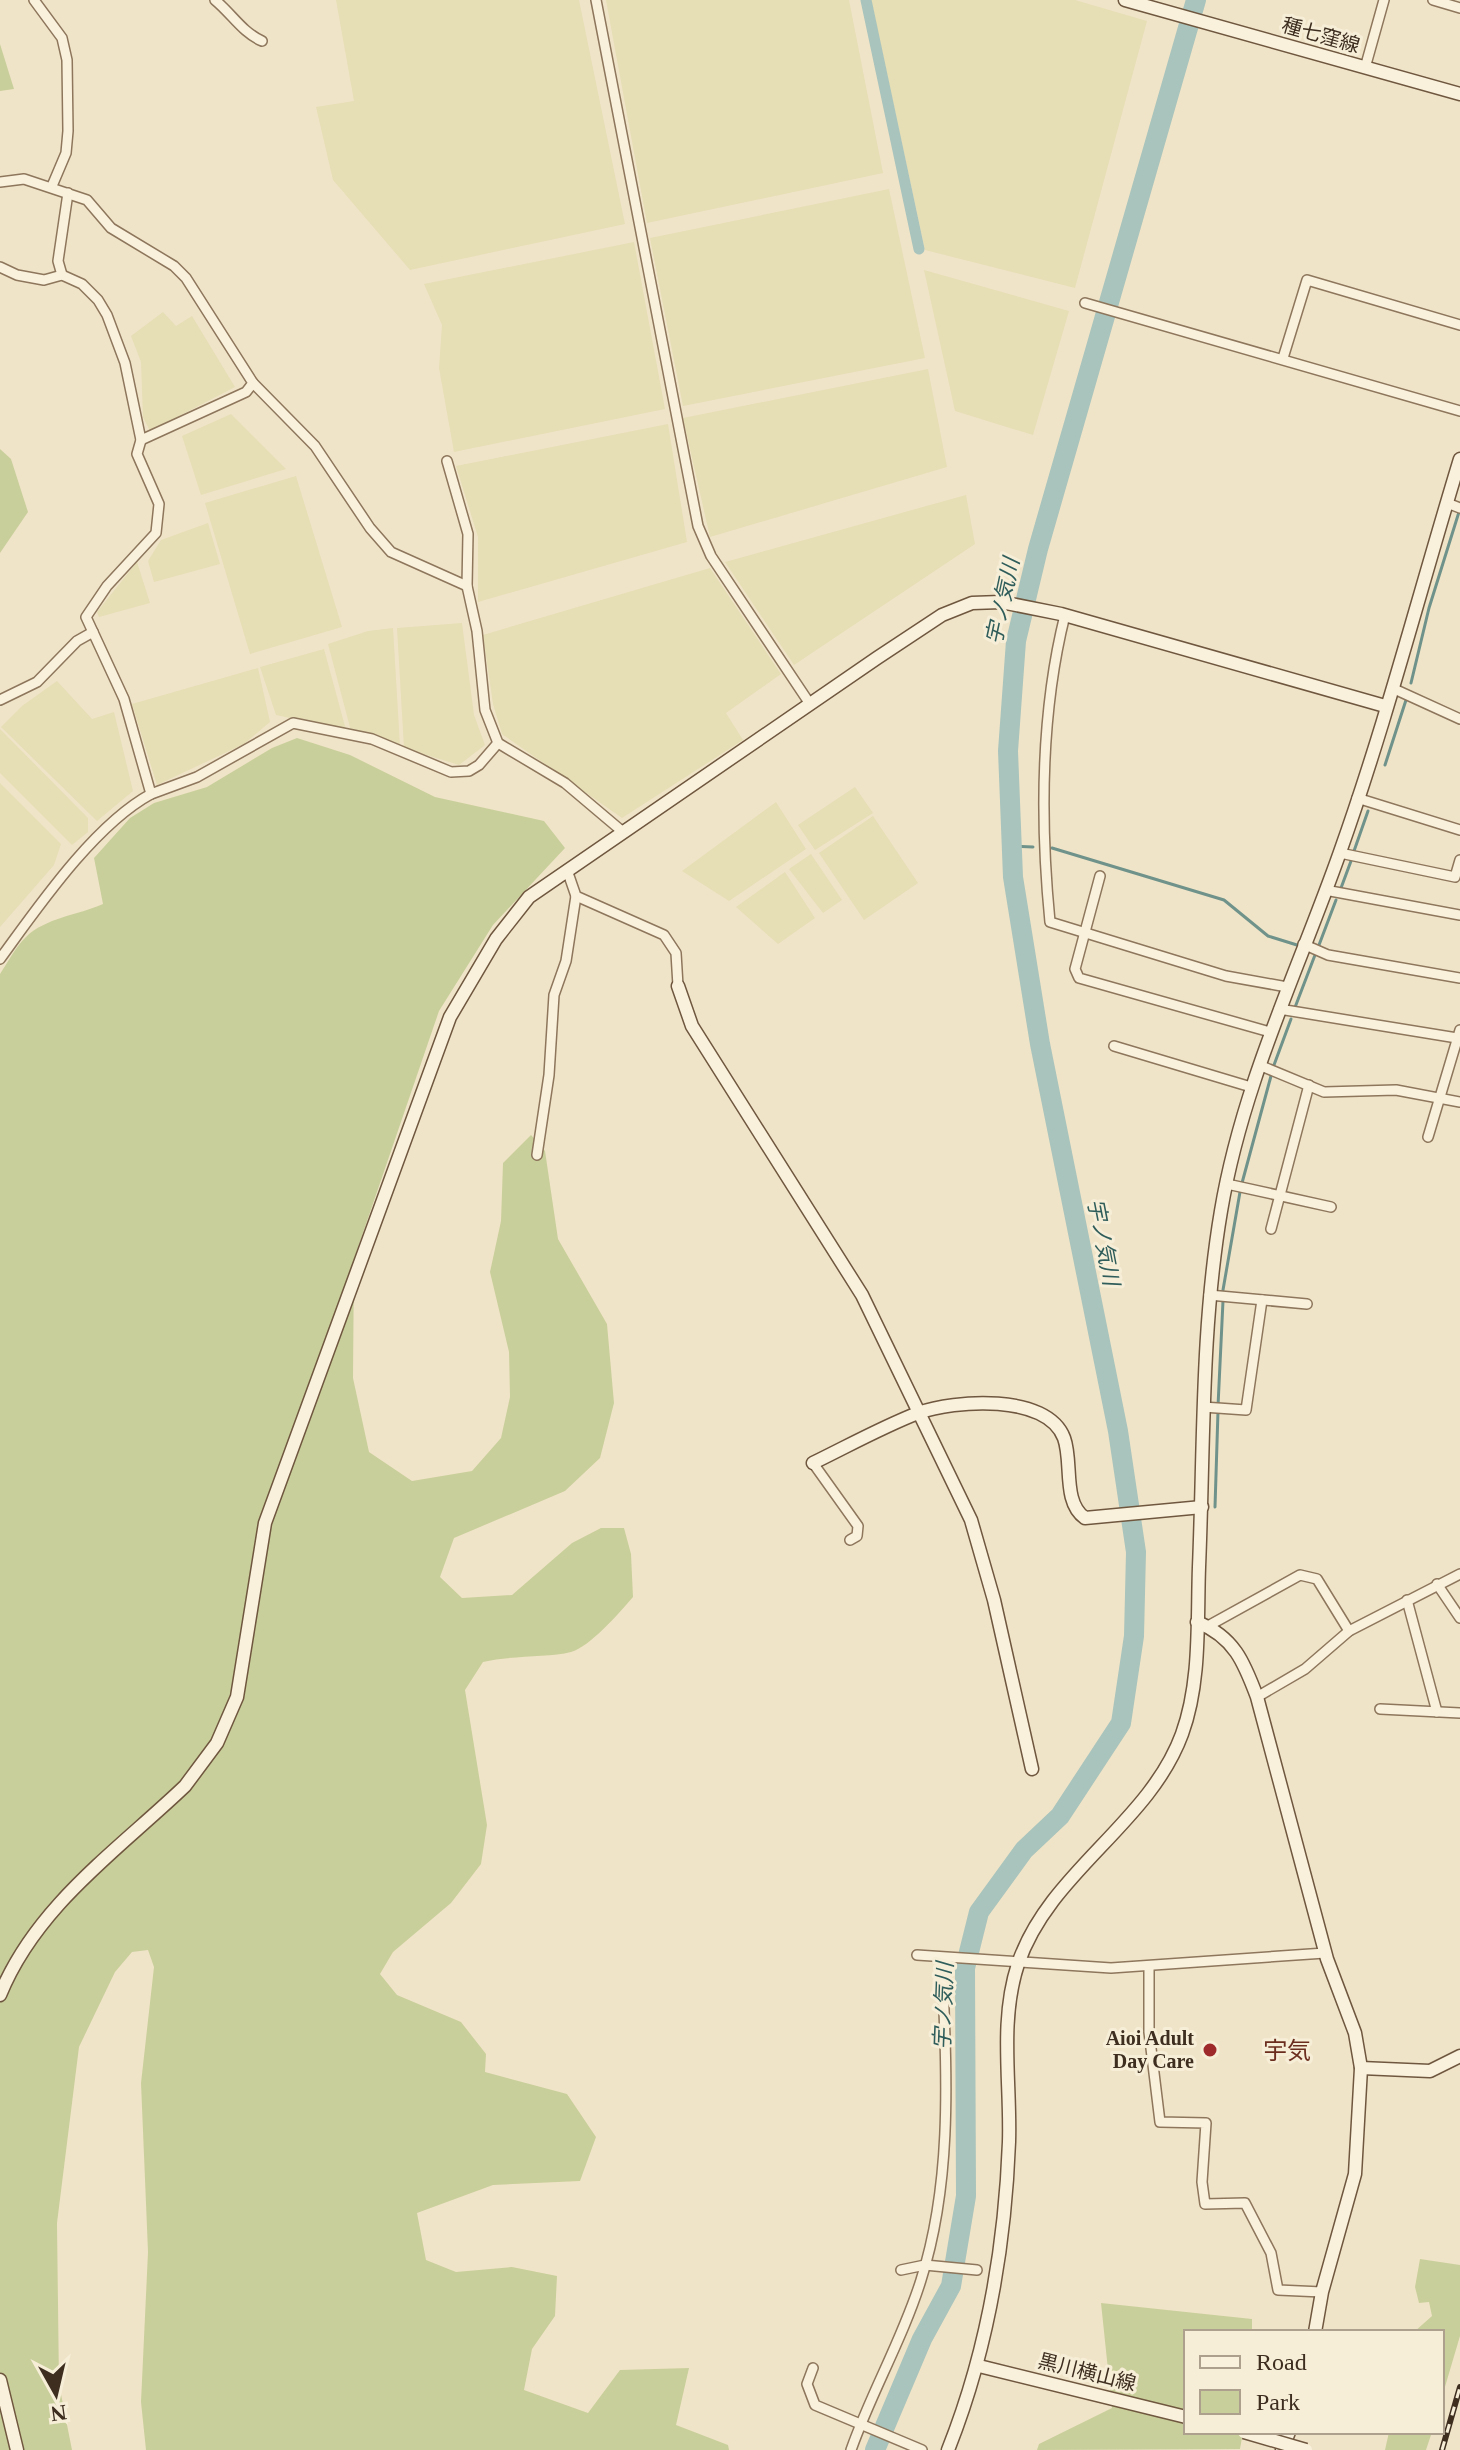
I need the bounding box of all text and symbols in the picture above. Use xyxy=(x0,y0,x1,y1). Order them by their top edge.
street label: 種七窪線 xyxy=(1280,13,1362,57)
water label: 宇ノ気川 xyxy=(981,554,1024,647)
water label: 宇ノ気川 xyxy=(1083,1197,1125,1290)
water label: 宇ノ気川 xyxy=(929,1960,958,2050)
place label: Aioi Adult Day Care xyxy=(1106,2027,1194,2073)
district label: 宇気 xyxy=(1263,2038,1311,2064)
marker: Aioi Adult Day Care xyxy=(1201,2041,1219,2059)
legend xyxy=(1184,2330,1444,2434)
street label: 黒川横山線 xyxy=(1036,2349,1138,2395)
text: Road xyxy=(1256,2349,1307,2375)
north arrow xyxy=(16,2354,96,2434)
text: Park xyxy=(1256,2389,1300,2415)
text: N xyxy=(49,2400,68,2427)

